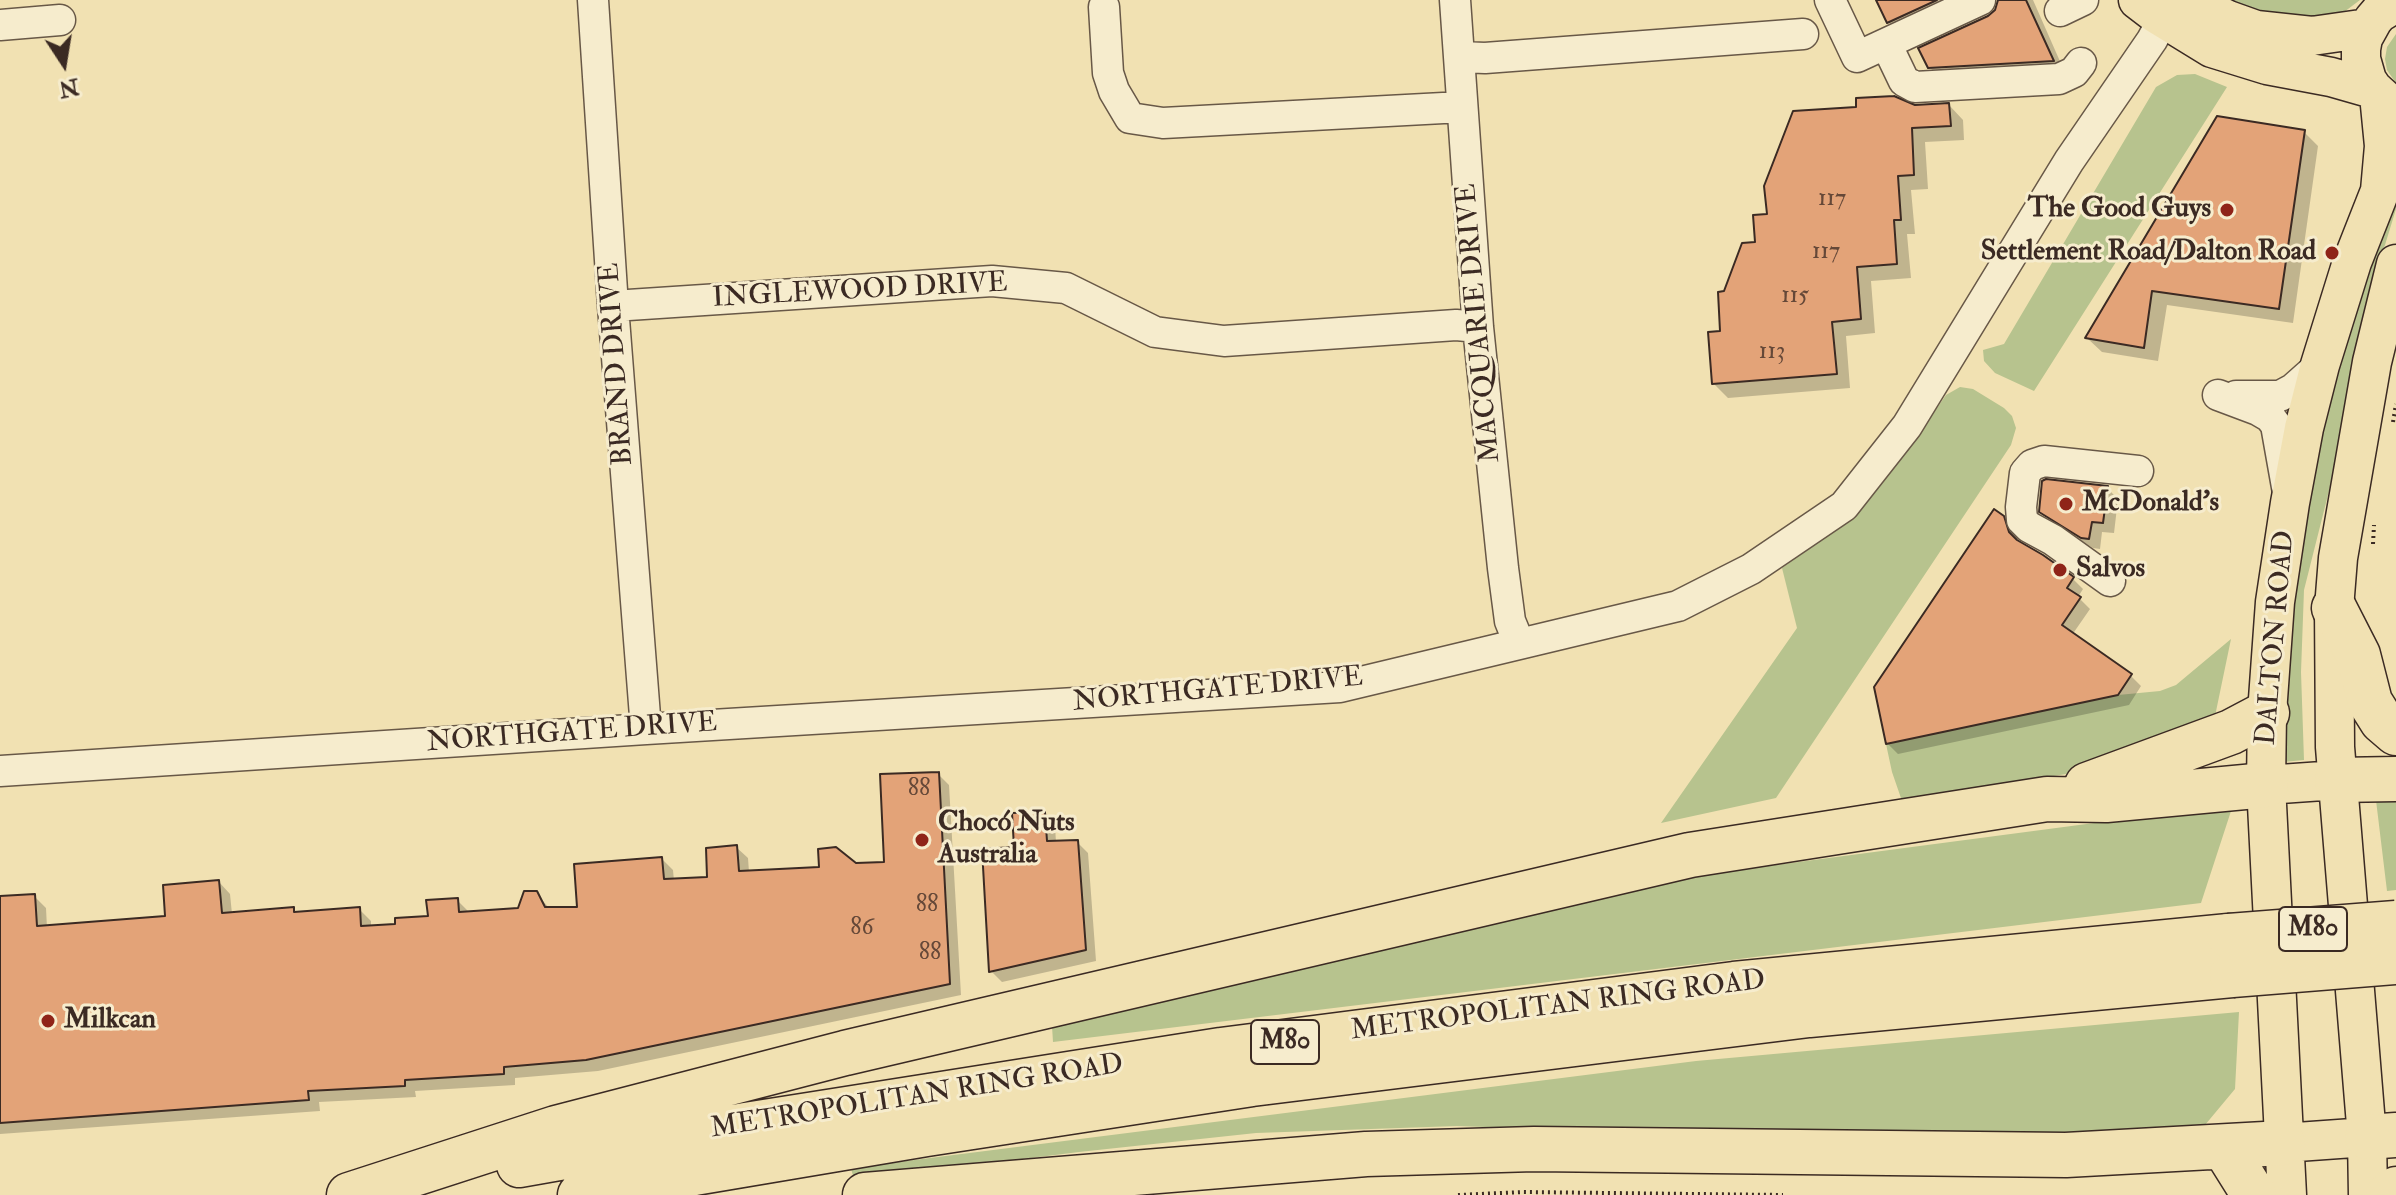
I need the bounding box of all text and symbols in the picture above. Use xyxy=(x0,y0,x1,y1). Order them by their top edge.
north arrow xyxy=(24,24,104,104)
text: N xyxy=(56,72,82,103)
street label: MACQUARIE DRIVE xyxy=(1451,182,1509,464)
house number: 117 xyxy=(1818,186,1846,214)
place label: The Good Guys xyxy=(2028,193,2211,227)
marker: The Good Guys xyxy=(2218,201,2236,219)
place label: Settlement Road/Dalton Road xyxy=(1981,236,2316,270)
house number: 117 xyxy=(1812,239,1840,267)
marker: Settlement Road/Dalton Road xyxy=(2323,244,2341,262)
street label: BRAND DRIVE xyxy=(594,261,642,467)
street label: INGLEWOOD DRIVE xyxy=(712,267,1008,317)
house number: 115 xyxy=(1781,283,1809,311)
house number: 113 xyxy=(1759,339,1785,367)
place label: McDonald's xyxy=(2082,487,2219,521)
marker: McDonald's xyxy=(2057,495,2075,513)
street label: DALTON ROAD xyxy=(2251,529,2303,747)
place label: Salvos xyxy=(2076,553,2145,587)
marker: Salvos xyxy=(2051,561,2069,579)
street label: NORTHGATE DRIVE xyxy=(1071,662,1365,720)
street label: NORTHGATE DRIVE xyxy=(426,707,718,761)
house number: 88 xyxy=(908,776,930,804)
place label: Chocó Nuts Australia xyxy=(938,807,1075,873)
marker: Chocó Nuts Australia xyxy=(913,831,931,849)
house number: 88 xyxy=(916,892,938,920)
road number: M80 xyxy=(2279,907,2347,951)
house number: 86 xyxy=(850,915,874,943)
house number: 88 xyxy=(919,940,941,968)
street label: METROPOLITAN RING ROAD xyxy=(1349,965,1767,1049)
place label: Milkcan xyxy=(64,1004,156,1038)
marker: Milkcan xyxy=(39,1012,57,1030)
road number: M80 xyxy=(1251,1020,1319,1064)
street label: METROPOLITAN RING ROAD xyxy=(708,1049,1126,1147)

